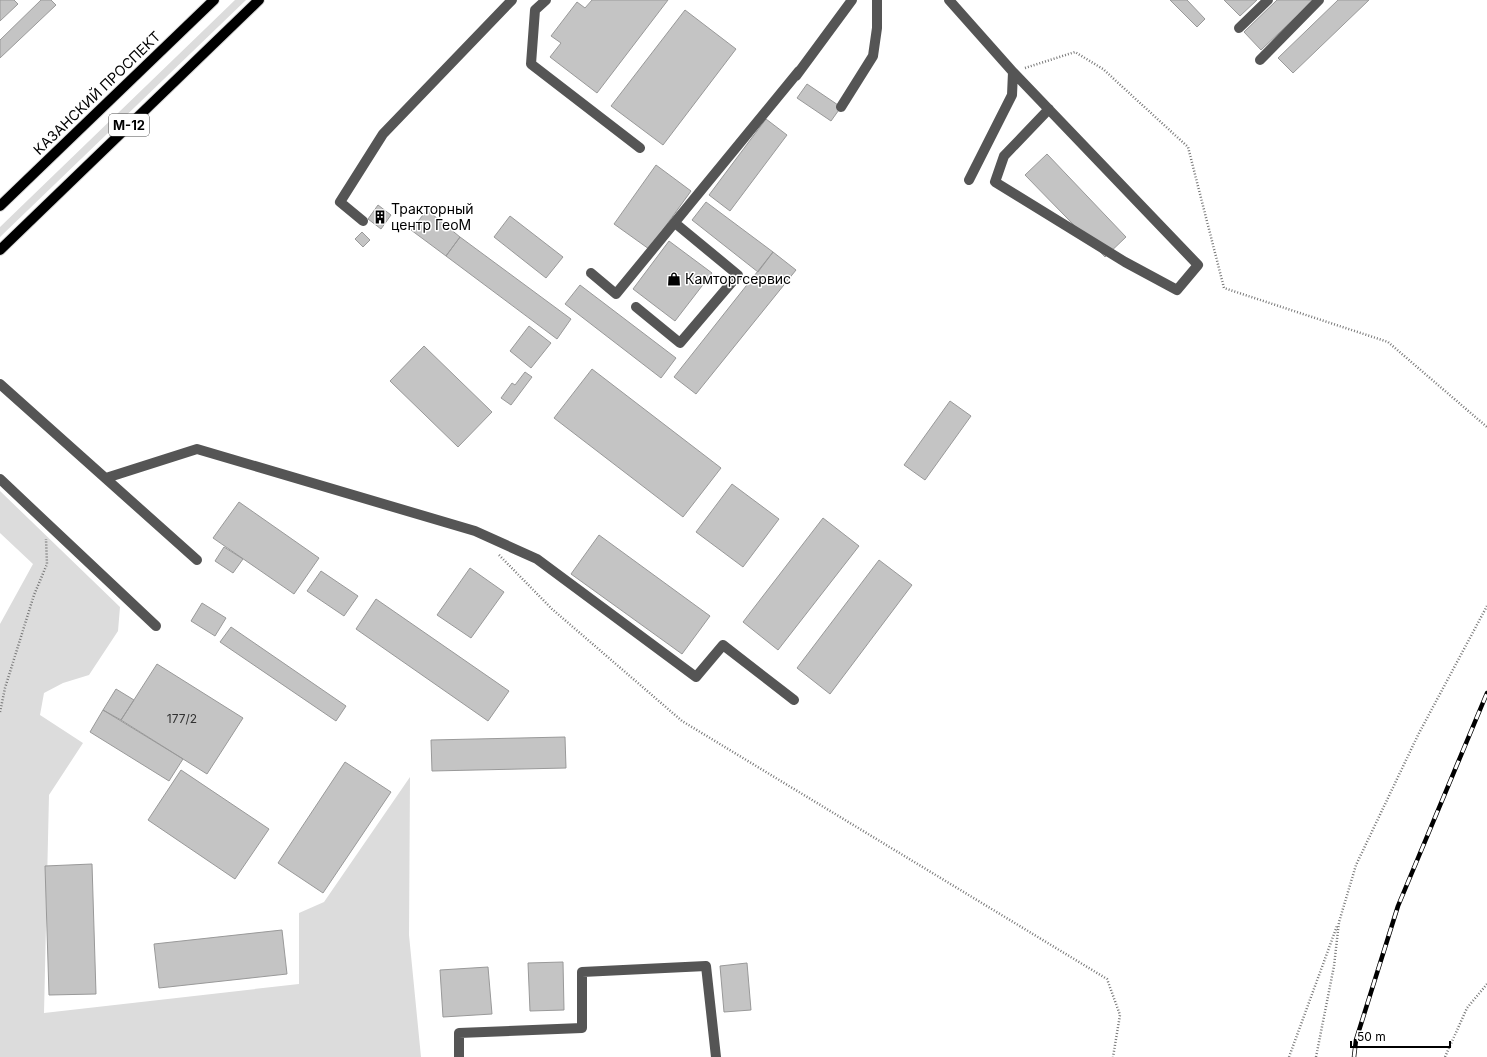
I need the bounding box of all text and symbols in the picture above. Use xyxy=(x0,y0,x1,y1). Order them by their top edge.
street label: КАЗАНСКИЙ ПРОСПЕКТ xyxy=(29,27,164,158)
road number: М-12 xyxy=(109,114,149,136)
place label: Тракторный центр ГеоМ xyxy=(391,200,474,233)
building icon: Тракторный центр ГеоМ xyxy=(372,209,388,225)
place label: Камторгсервис xyxy=(685,270,791,287)
shop icon: Камторгсервис xyxy=(666,271,682,287)
house number: 177/2 xyxy=(167,711,197,726)
scale bar xyxy=(1351,1023,1450,1049)
text: 50 m xyxy=(1357,1029,1386,1044)

